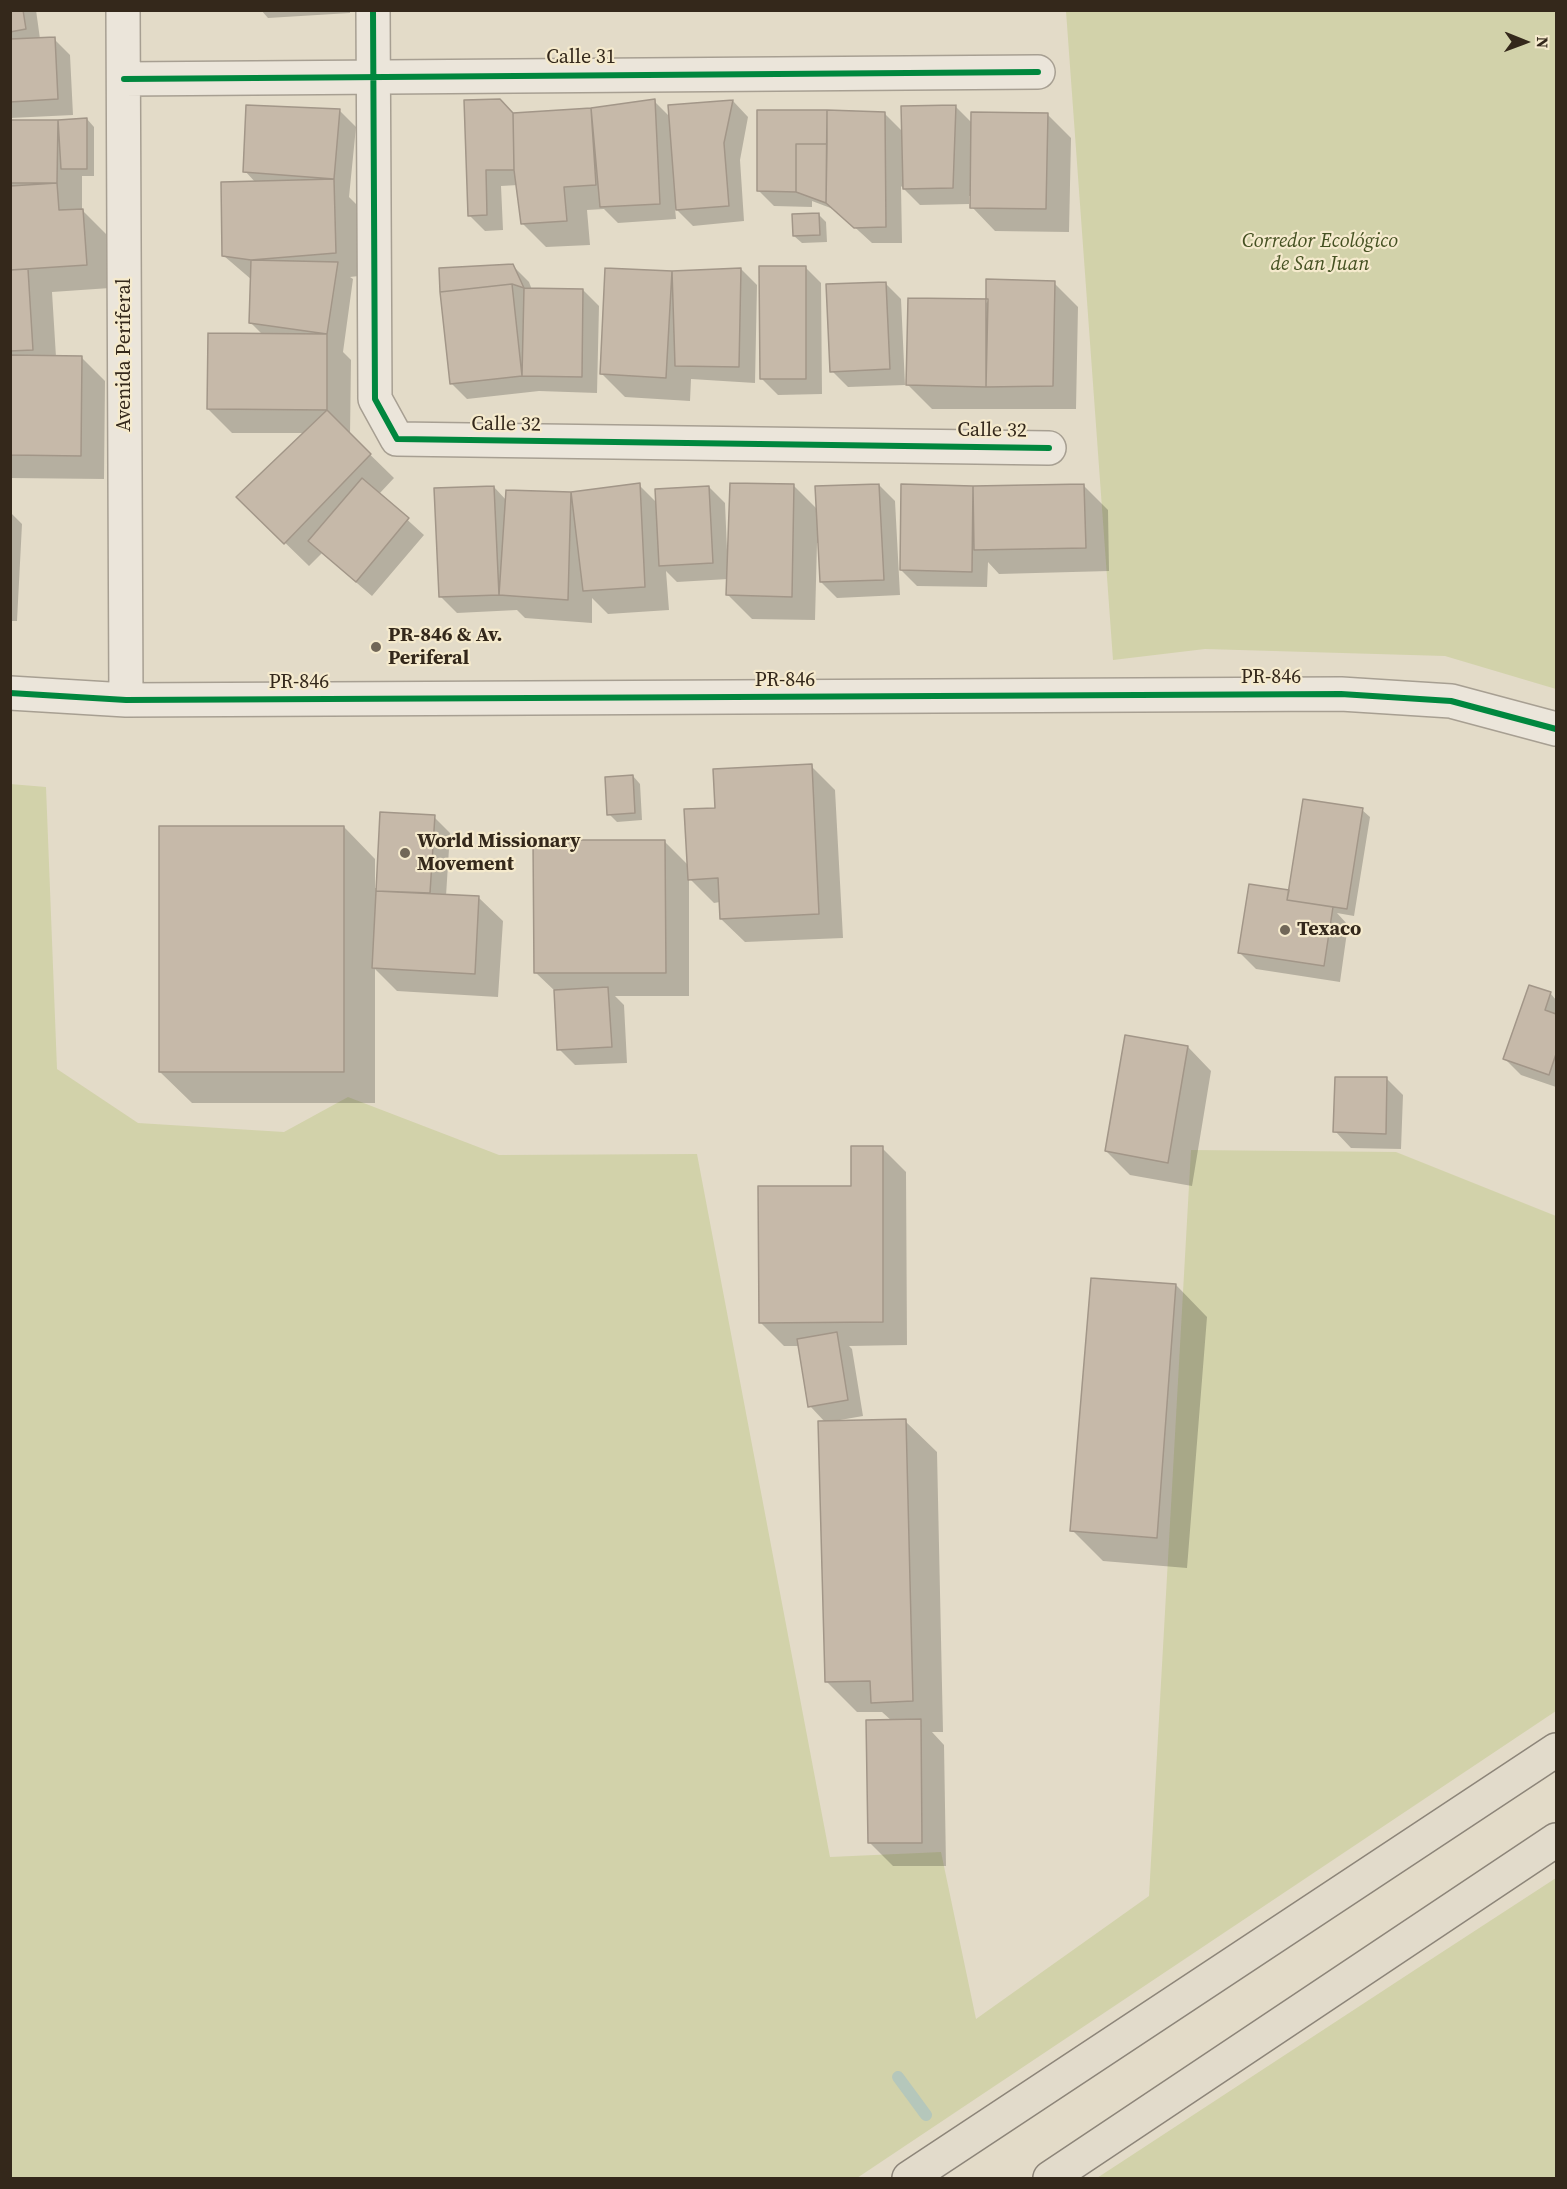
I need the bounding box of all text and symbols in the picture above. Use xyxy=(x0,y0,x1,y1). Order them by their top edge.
north arrow xyxy=(1495,12,1555,72)
text: N xyxy=(1532,36,1554,48)
street label: Calle 31 xyxy=(546,46,616,70)
park label: Corredor Ecológico de San Juan xyxy=(1242,230,1398,277)
street label: Avenida Periferal xyxy=(113,278,137,432)
street label: Calle 32 xyxy=(471,412,541,438)
street label: Calle 32 xyxy=(957,418,1027,444)
place label: PR-846 & Av. Periferal xyxy=(388,624,502,671)
marker: PR-846 & Av. Periferal xyxy=(369,640,383,654)
street label: PR-846 xyxy=(1241,666,1301,690)
street label: PR-846 xyxy=(755,669,815,693)
street label: PR-846 xyxy=(269,671,329,695)
place label: World Missionary Movement xyxy=(417,830,581,877)
marker: World Missionary Movement xyxy=(398,846,412,860)
place label: Texaco xyxy=(1297,918,1361,942)
marker: Texaco xyxy=(1278,923,1292,937)

